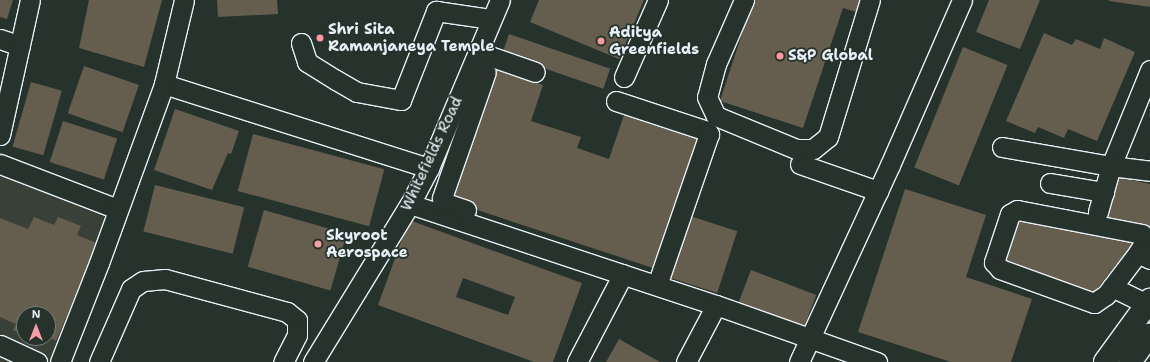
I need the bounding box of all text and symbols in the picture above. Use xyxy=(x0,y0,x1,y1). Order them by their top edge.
place label: Shri Sita Ramanjaneya Temple xyxy=(328,20,494,55)
place label: Aditya Greenfields xyxy=(609,23,699,58)
marker: Shri Sita Ramanjaneya Temple xyxy=(315,33,325,43)
marker: Aditya Greenfields xyxy=(596,36,606,46)
place label: S&P Global xyxy=(788,47,873,65)
marker: S&P Global xyxy=(775,51,785,61)
street label: Whitefields Road xyxy=(398,94,466,214)
place label: Skyroot Aerospace xyxy=(326,226,408,261)
marker: Skyroot Aerospace xyxy=(313,239,323,249)
north arrow xyxy=(16,306,56,346)
text: N xyxy=(32,307,40,322)

